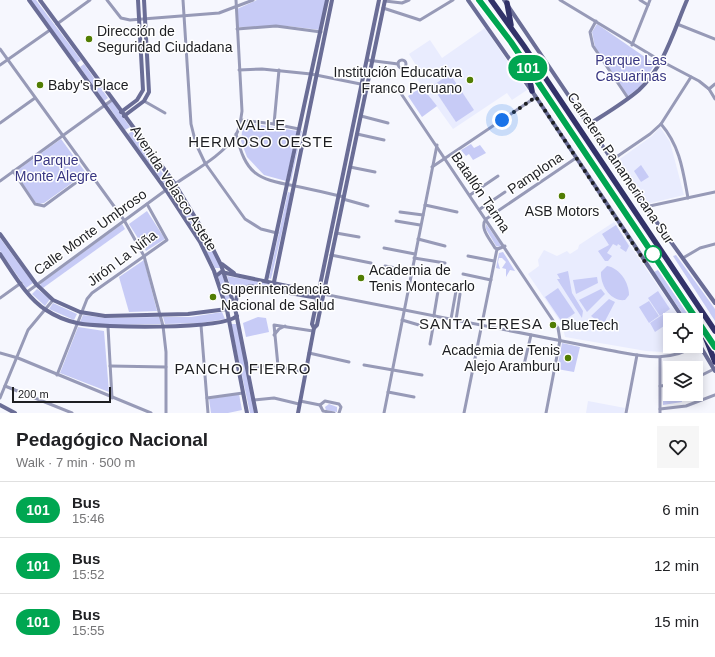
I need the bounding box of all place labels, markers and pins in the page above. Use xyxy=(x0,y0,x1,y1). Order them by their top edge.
place label: Dirección de Seguridad Ciudadana xyxy=(97,23,233,55)
marker: Dirección de Seguridad Ciudadana xyxy=(84,34,94,44)
place label: Institución Educativa Franco Peruano xyxy=(334,64,462,96)
marker: Institución Educativa Franco Peruano xyxy=(465,75,475,85)
place label: Baby's Place xyxy=(48,77,129,93)
marker: Baby's Place xyxy=(35,80,45,90)
marker: ASB Motors xyxy=(557,191,567,201)
place label: ASB Motors xyxy=(525,203,599,219)
unlabelled marker xyxy=(644,245,662,263)
place label: Academia de Tenis Montecarlo xyxy=(369,262,475,294)
marker: Academia de Tenis Montecarlo xyxy=(356,273,366,283)
place label: Superintendencia Nacional de Salud xyxy=(221,281,335,313)
marker: Superintendencia Nacional de Salud xyxy=(208,292,218,302)
place label: BlueTech xyxy=(561,317,619,333)
marker: BlueTech xyxy=(548,320,558,330)
place label: Academia de Tenis Alejo Aramburu xyxy=(442,342,560,374)
marker: Academia de Tenis Alejo Aramburu xyxy=(563,353,573,363)

